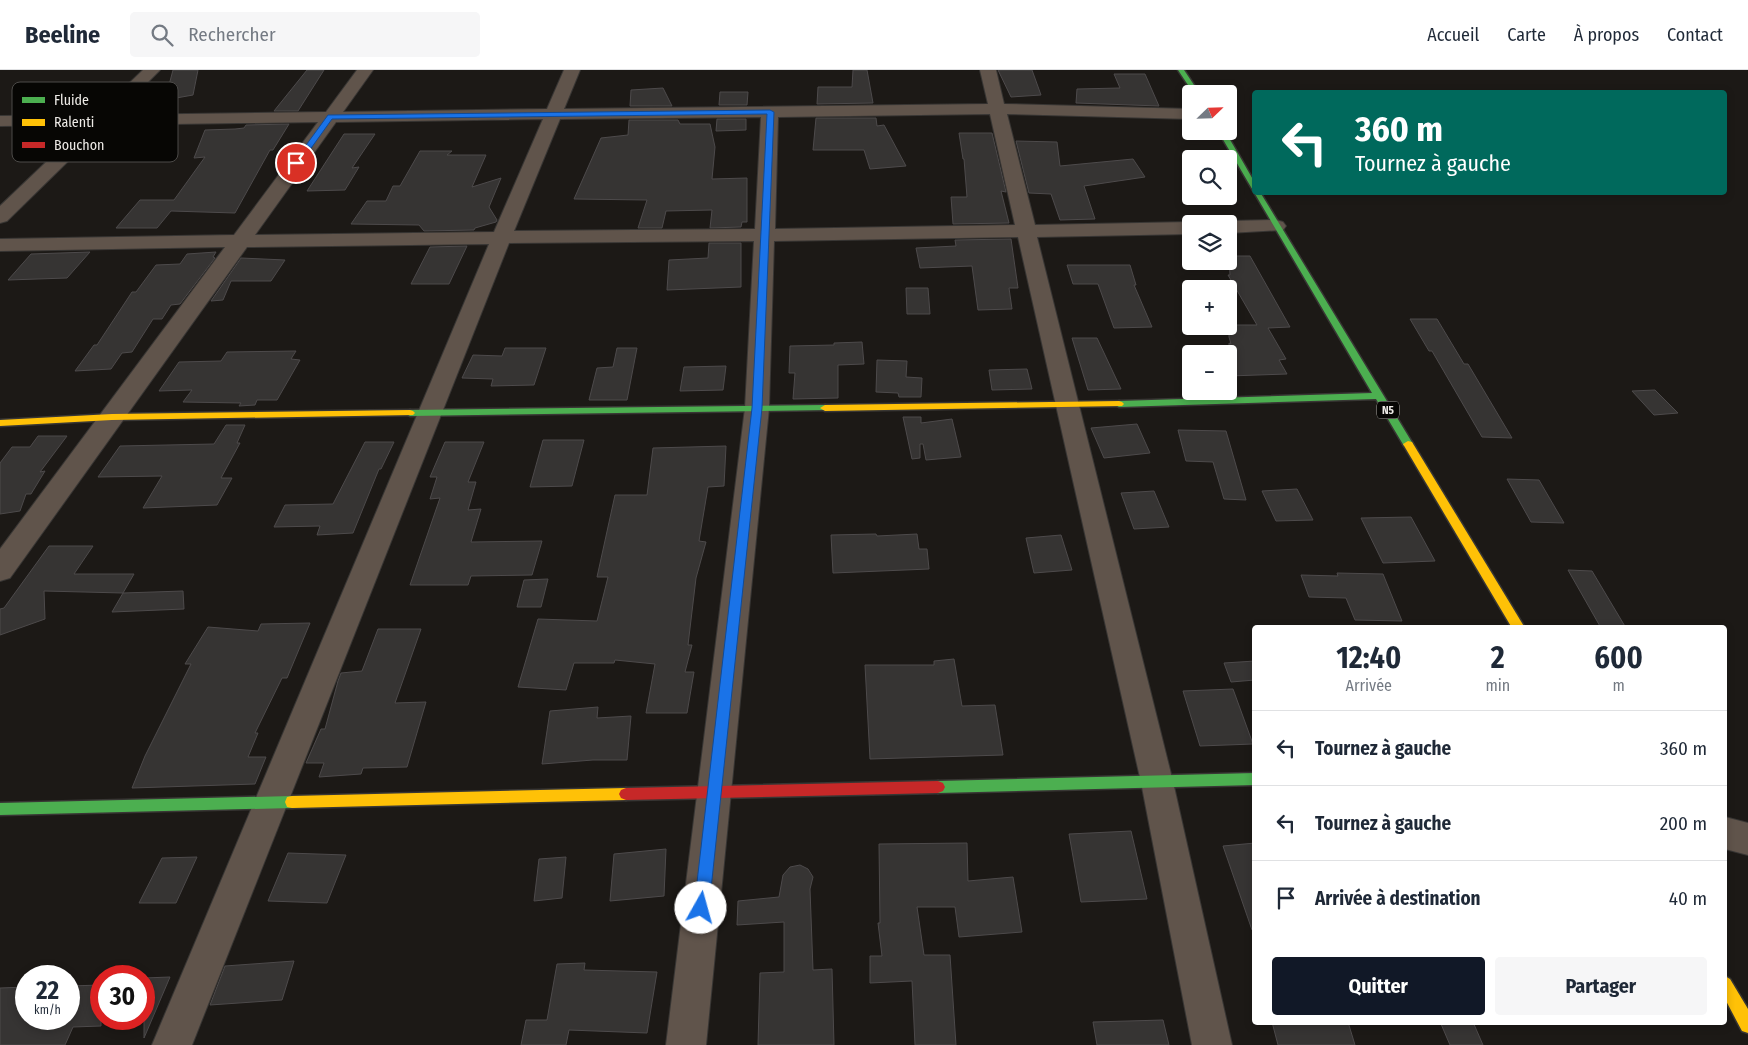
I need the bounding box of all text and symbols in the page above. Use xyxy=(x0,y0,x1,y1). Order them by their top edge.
search box xyxy=(130,12,480,57)
text: Beeline xyxy=(25,21,100,49)
icon: search xyxy=(148,21,176,49)
text: Rechercher xyxy=(188,23,276,46)
text: Accueil xyxy=(1427,24,1479,46)
text: Carte xyxy=(1507,24,1546,46)
text: À propos xyxy=(1574,24,1639,46)
text: Contact xyxy=(1667,24,1723,46)
legend xyxy=(12,82,178,162)
north arrow xyxy=(1182,85,1238,140)
map controls xyxy=(1182,85,1237,400)
text: Fluide xyxy=(54,92,89,109)
text: 360 m xyxy=(1355,108,1443,150)
icon: left xyxy=(1272,110,1337,175)
text: Ralenti xyxy=(54,114,94,131)
text: Bouchon xyxy=(54,137,104,154)
pin xyxy=(275,142,317,184)
icon: arrive xyxy=(282,149,310,177)
button: search xyxy=(1182,150,1237,205)
text: Tournez à gauche xyxy=(1355,150,1511,177)
button: layers xyxy=(1182,215,1237,270)
button: + xyxy=(1182,280,1237,335)
button: − xyxy=(1182,345,1237,400)
road number: N5 xyxy=(1377,402,1399,418)
text: 12:40 xyxy=(1336,640,1401,676)
text: 2 xyxy=(1491,640,1505,676)
text: 600 xyxy=(1594,640,1643,676)
text: Arrivée xyxy=(1345,676,1392,695)
text: min xyxy=(1485,676,1510,695)
text: m xyxy=(1612,676,1625,695)
icon: left xyxy=(1272,734,1300,762)
text: Tournez à gauche xyxy=(1315,737,1451,760)
text: 360 m xyxy=(1660,737,1707,760)
icon: left xyxy=(1272,809,1300,837)
text: Tournez à gauche xyxy=(1315,812,1451,835)
text: 200 m xyxy=(1660,812,1707,835)
position arrow xyxy=(674,881,726,933)
icon: arrive xyxy=(1272,884,1300,912)
text: Arrivée à destination xyxy=(1315,887,1481,910)
text: 40 m xyxy=(1669,887,1707,910)
button: Quitter xyxy=(1272,957,1485,1015)
button: Partager xyxy=(1495,957,1707,1015)
speed limit sign: 30 xyxy=(90,965,155,1030)
text: 22 xyxy=(36,976,59,1006)
text: km/h xyxy=(34,1003,61,1017)

